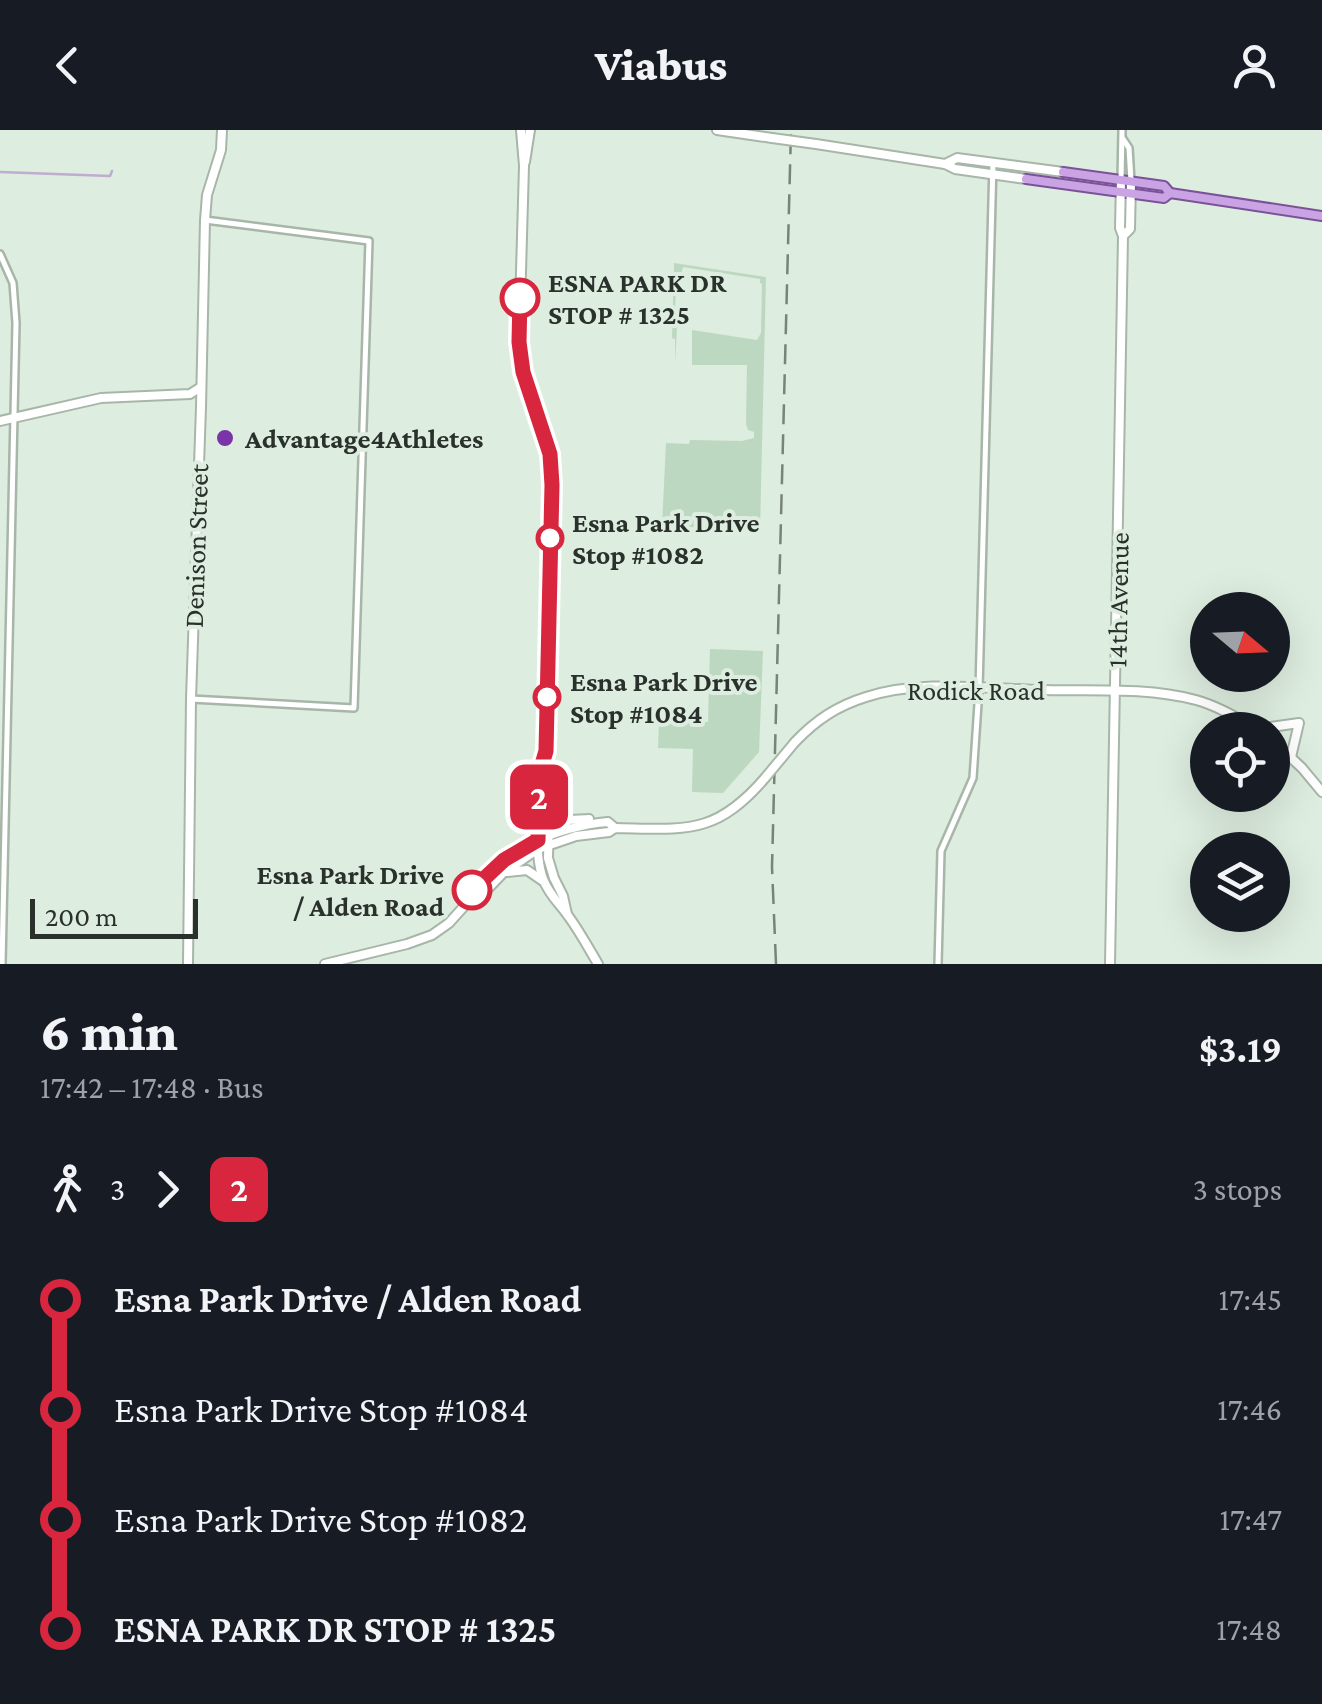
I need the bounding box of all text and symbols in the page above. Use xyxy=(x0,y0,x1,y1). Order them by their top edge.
icon: back xyxy=(40,38,95,93)
icon: person xyxy=(1227,38,1282,93)
text: Viabus xyxy=(595,40,727,90)
place label: ESNA PARK DR STOP # 1325 xyxy=(548,267,727,330)
marker: ESNA PARK DR STOP # 1325 xyxy=(501,279,539,317)
place label: Advantage4Athletes xyxy=(244,423,483,454)
marker: Advantage4Athletes xyxy=(214,427,236,449)
street label: Denison Street xyxy=(178,463,214,629)
place label: Esna Park Drive Stop #1082 xyxy=(572,507,760,570)
marker: Esna Park Drive Stop #1082 xyxy=(537,525,563,551)
street label: 14th Avenue xyxy=(1101,532,1135,668)
north arrow xyxy=(1190,592,1290,692)
map controls xyxy=(1190,592,1290,932)
place label: Esna Park Drive Stop #1084 xyxy=(570,666,758,729)
street label: Rodick Road xyxy=(907,675,1045,706)
marker: Esna Park Drive Stop #1084 xyxy=(534,684,560,710)
button: locate xyxy=(1190,712,1290,812)
line badge: 2 xyxy=(506,764,572,830)
text: 2 xyxy=(530,778,548,817)
button: layers xyxy=(1190,832,1290,932)
place label: Esna Park Drive / Alden Road xyxy=(256,859,445,922)
marker: Esna Park Drive / Alden Road xyxy=(453,871,491,909)
scale bar xyxy=(30,894,198,938)
text: 200 m xyxy=(45,901,118,932)
text: 6 min xyxy=(40,1001,178,1062)
text: $3.19 xyxy=(1199,1028,1282,1070)
text: 17:42 – 17:48 · Bus xyxy=(40,1069,264,1105)
icon: walk xyxy=(40,1162,95,1217)
icon: forward xyxy=(140,1162,195,1217)
text: 2 xyxy=(230,1170,248,1209)
text: 3 xyxy=(110,1171,125,1207)
text: 3 stops xyxy=(1193,1171,1282,1207)
text: Esna Park Drive / Alden Road xyxy=(114,1278,581,1320)
text: 17:45 xyxy=(1219,1281,1282,1317)
text: Esna Park Drive Stop #1084 xyxy=(114,1388,529,1430)
text: 17:46 xyxy=(1217,1391,1282,1427)
text: Esna Park Drive Stop #1082 xyxy=(114,1498,527,1540)
text: 17:47 xyxy=(1219,1501,1282,1537)
text: ESNA PARK DR STOP # 1325 xyxy=(114,1608,556,1650)
text: 17:48 xyxy=(1216,1611,1282,1647)

